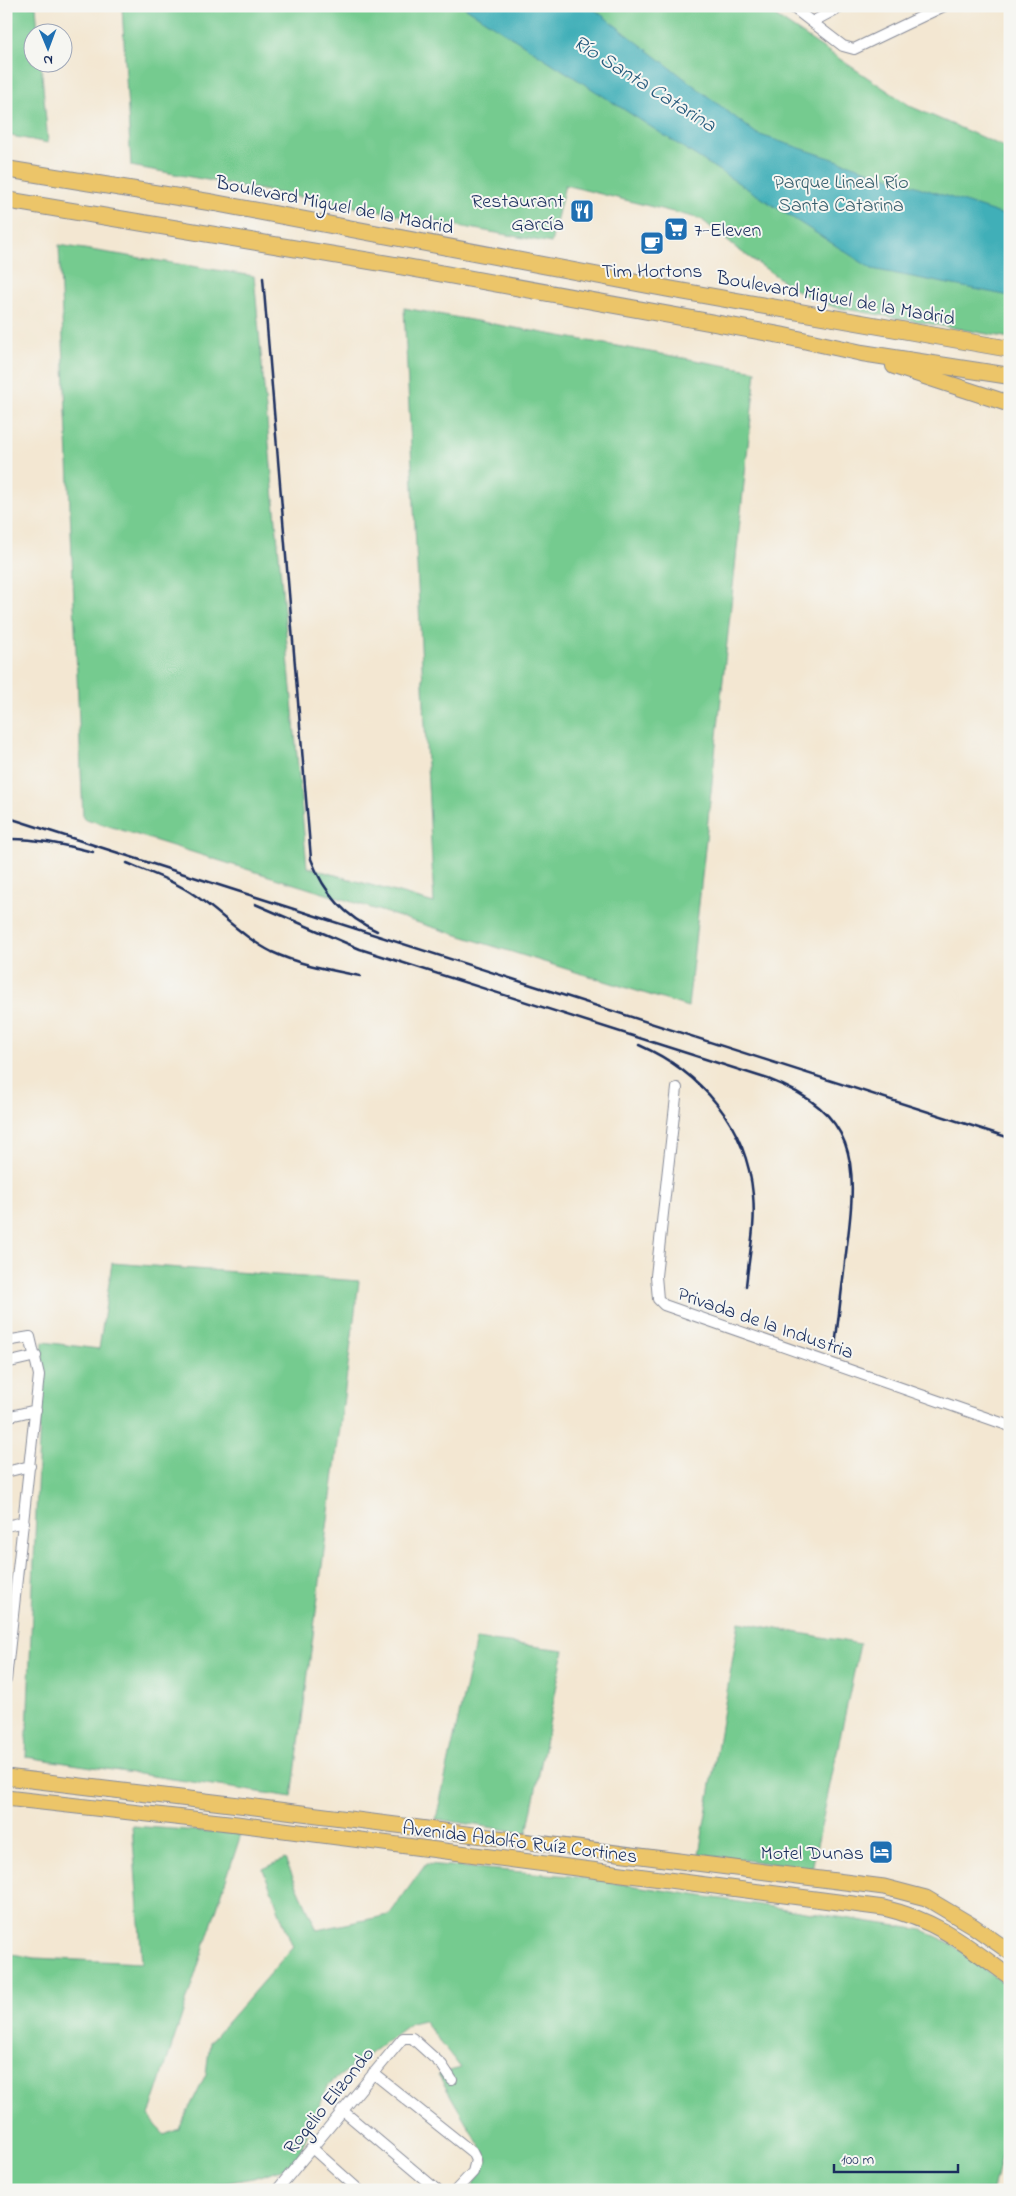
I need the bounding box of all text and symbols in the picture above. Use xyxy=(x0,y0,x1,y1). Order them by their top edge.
north arrow xyxy=(22,22,72,72)
water label: Río Santa Catarina xyxy=(567,29,722,141)
text: N xyxy=(43,49,53,70)
street label: Boulevard Miguel de la Madrid xyxy=(212,169,456,245)
park label: Parque Lineal Río Santa Catarina xyxy=(773,169,909,221)
place label: Restaurant García xyxy=(471,188,564,240)
restaurant icon: Restaurant García xyxy=(569,198,595,224)
supermarket icon: 7-Eleven xyxy=(663,216,689,242)
place label: 7-Eleven xyxy=(694,217,761,246)
cafe icon: Tim Hortons xyxy=(639,230,665,256)
place label: Tim Hortons xyxy=(602,258,702,287)
street label: Boulevard Miguel de la Madrid xyxy=(713,264,957,336)
street label: Privada de la Industria xyxy=(673,1281,857,1368)
street label: Avenida Adolfo Ruíz Cortines xyxy=(400,1815,639,1872)
hotel icon: Motel Dunas xyxy=(868,1839,894,1865)
place label: Motel Dunas xyxy=(761,1840,864,1869)
street label: Rogelio Elizondo xyxy=(277,2041,383,2162)
scale bar xyxy=(834,2141,957,2173)
text: 100 m xyxy=(841,2149,874,2171)

